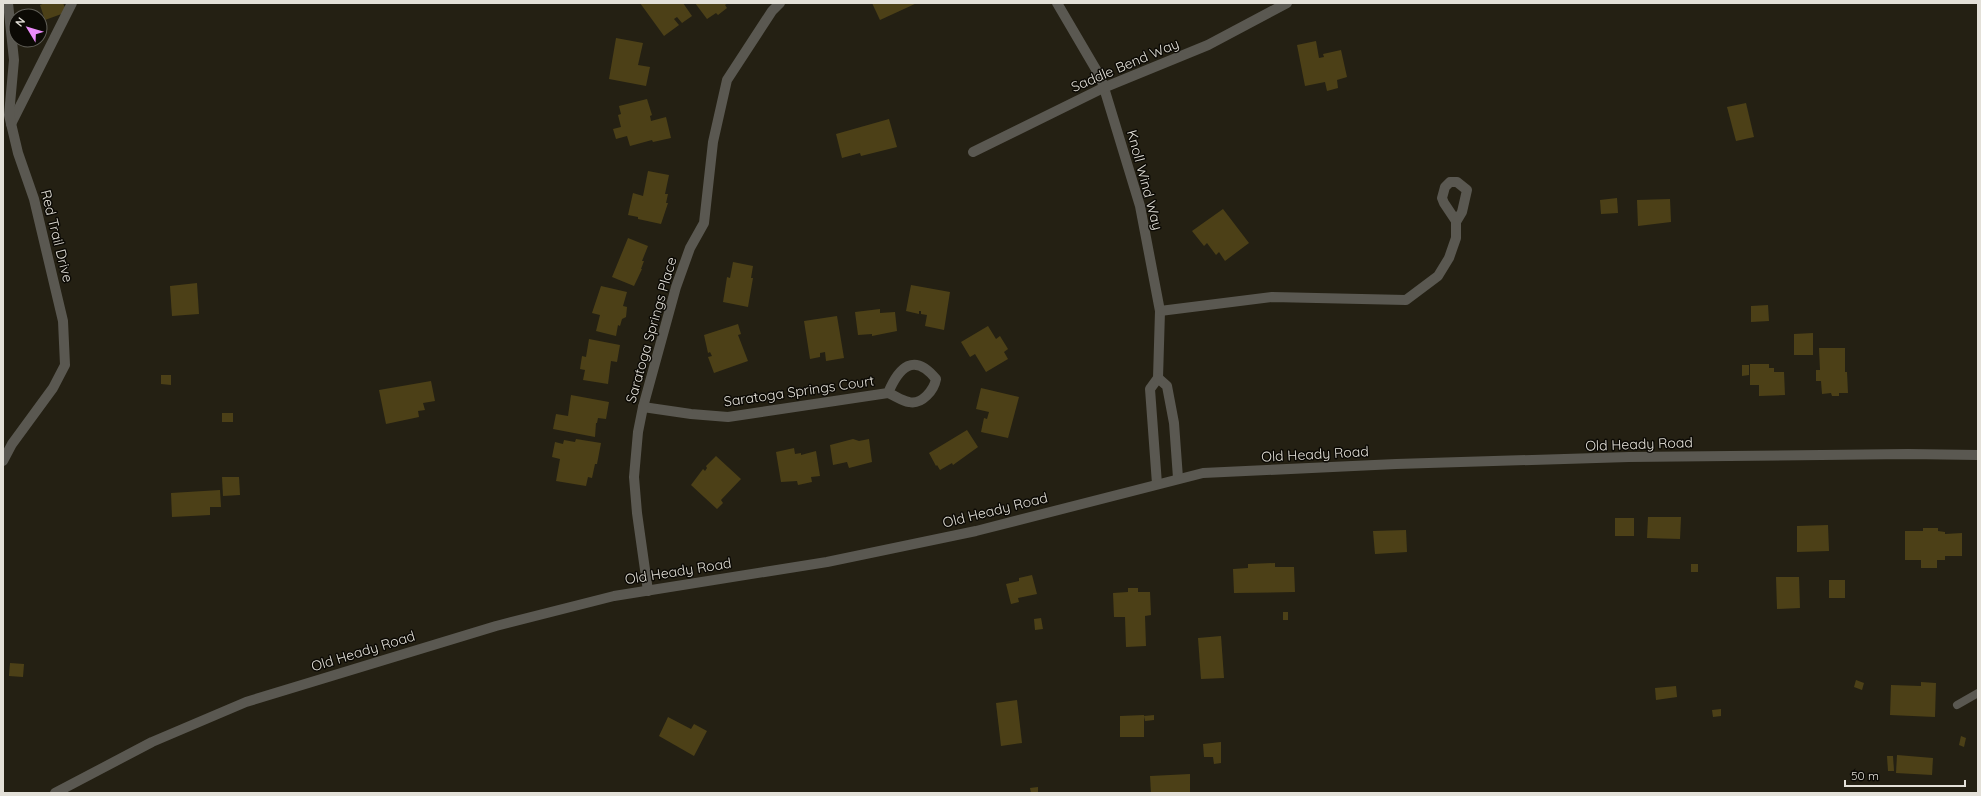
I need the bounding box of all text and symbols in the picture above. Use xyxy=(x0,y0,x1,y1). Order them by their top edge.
north arrow xyxy=(8,8,48,48)
text: N xyxy=(12,14,28,29)
street label: Saddle Bend Way xyxy=(1068,34,1182,96)
street label: Knoll Wind Way xyxy=(1123,128,1167,232)
street label: Red Trail Drive xyxy=(37,188,77,284)
street label: Saratoga Springs Place xyxy=(622,255,681,405)
street label: Saratoga Springs Court xyxy=(723,371,876,410)
street label: Old Heady Road xyxy=(1585,433,1693,455)
street label: Old Heady Road xyxy=(1261,442,1369,466)
street label: Old Heady Road xyxy=(941,488,1049,532)
street label: Old Heady Road xyxy=(623,554,733,588)
street label: Old Heady Road xyxy=(309,627,417,675)
scale bar xyxy=(1845,762,1965,788)
text: 50 m xyxy=(1851,768,1879,783)

